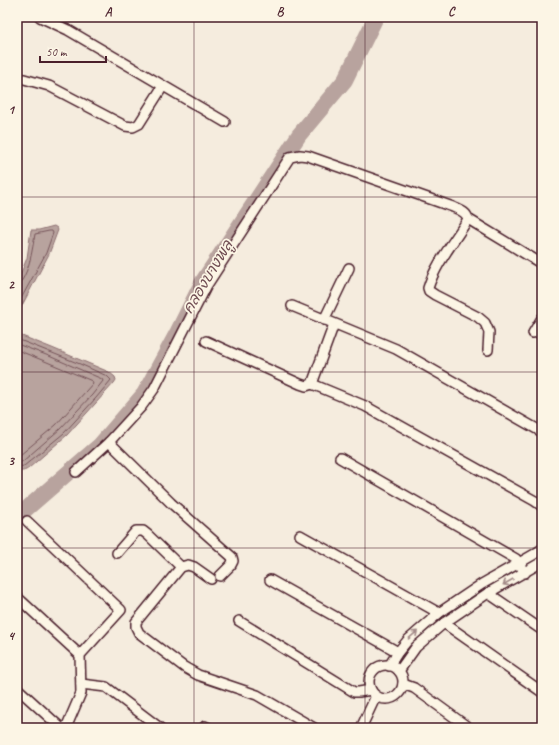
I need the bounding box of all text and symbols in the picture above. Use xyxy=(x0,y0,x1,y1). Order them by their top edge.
text: A xyxy=(105,4,113,20)
text: B xyxy=(277,4,285,20)
text: C xyxy=(448,4,456,20)
scale bar xyxy=(40,38,106,64)
text: 50 m xyxy=(46,44,68,60)
text: 1 xyxy=(8,102,16,118)
water label: คลองบางพลู xyxy=(179,236,239,318)
text: 2 xyxy=(8,277,15,293)
text: 3 xyxy=(8,453,15,469)
one-way arrow xyxy=(502,579,514,586)
text: 4 xyxy=(8,628,16,644)
one-way arrow xyxy=(408,630,418,640)

